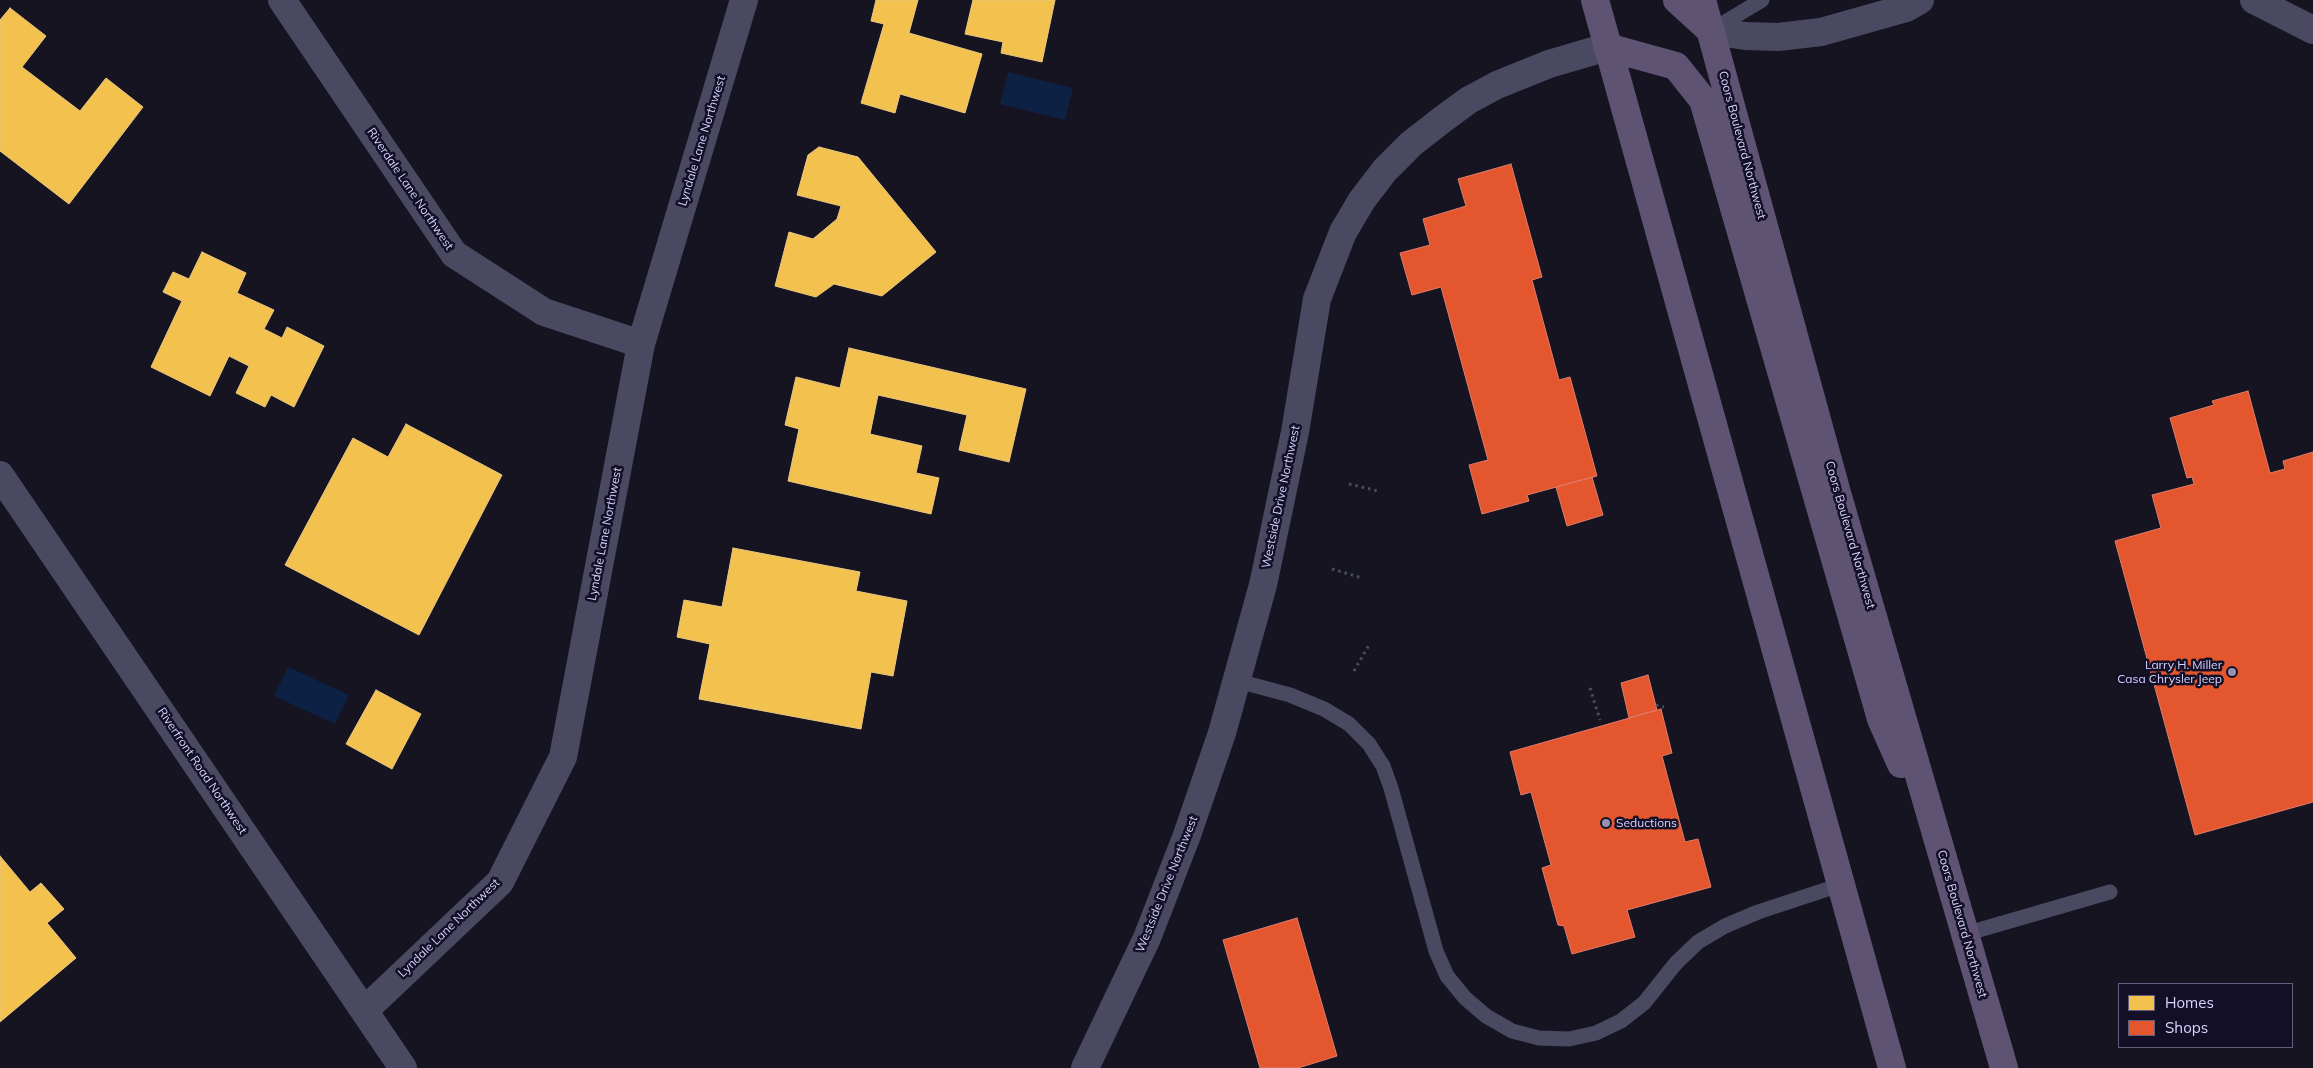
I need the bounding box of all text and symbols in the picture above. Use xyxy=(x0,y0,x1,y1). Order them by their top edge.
street label: Coors Boulevard Northwest xyxy=(1715,69,1769,221)
street label: Lyndale Lane Northwest xyxy=(675,74,729,208)
street label: Riverdale Lane Northwest xyxy=(364,125,456,253)
street label: Westside Drive Northwest xyxy=(1259,424,1303,570)
street label: Coors Boulevard Northwest xyxy=(1822,460,1878,610)
street label: Lyndale Lane Northwest xyxy=(585,466,625,602)
place label: Larry H. Miller Casa Chrysler Jeep xyxy=(2117,658,2222,686)
marker: Larry H. Miller Casa Chrysler Jeep xyxy=(2226,666,2238,678)
street label: Riverfront Road Northwest xyxy=(154,705,250,837)
street label: Westside Drive Northwest xyxy=(1133,814,1201,954)
place label: Seductions xyxy=(1616,816,1677,830)
marker: Seductions xyxy=(1600,817,1612,829)
street label: Coors Boulevard Northwest xyxy=(1934,849,1990,999)
street label: Lyndale Lane Northwest xyxy=(395,876,503,980)
legend xyxy=(2118,983,2293,1048)
text: Homes xyxy=(2165,993,2214,1012)
text: Shops xyxy=(2165,1018,2208,1037)

